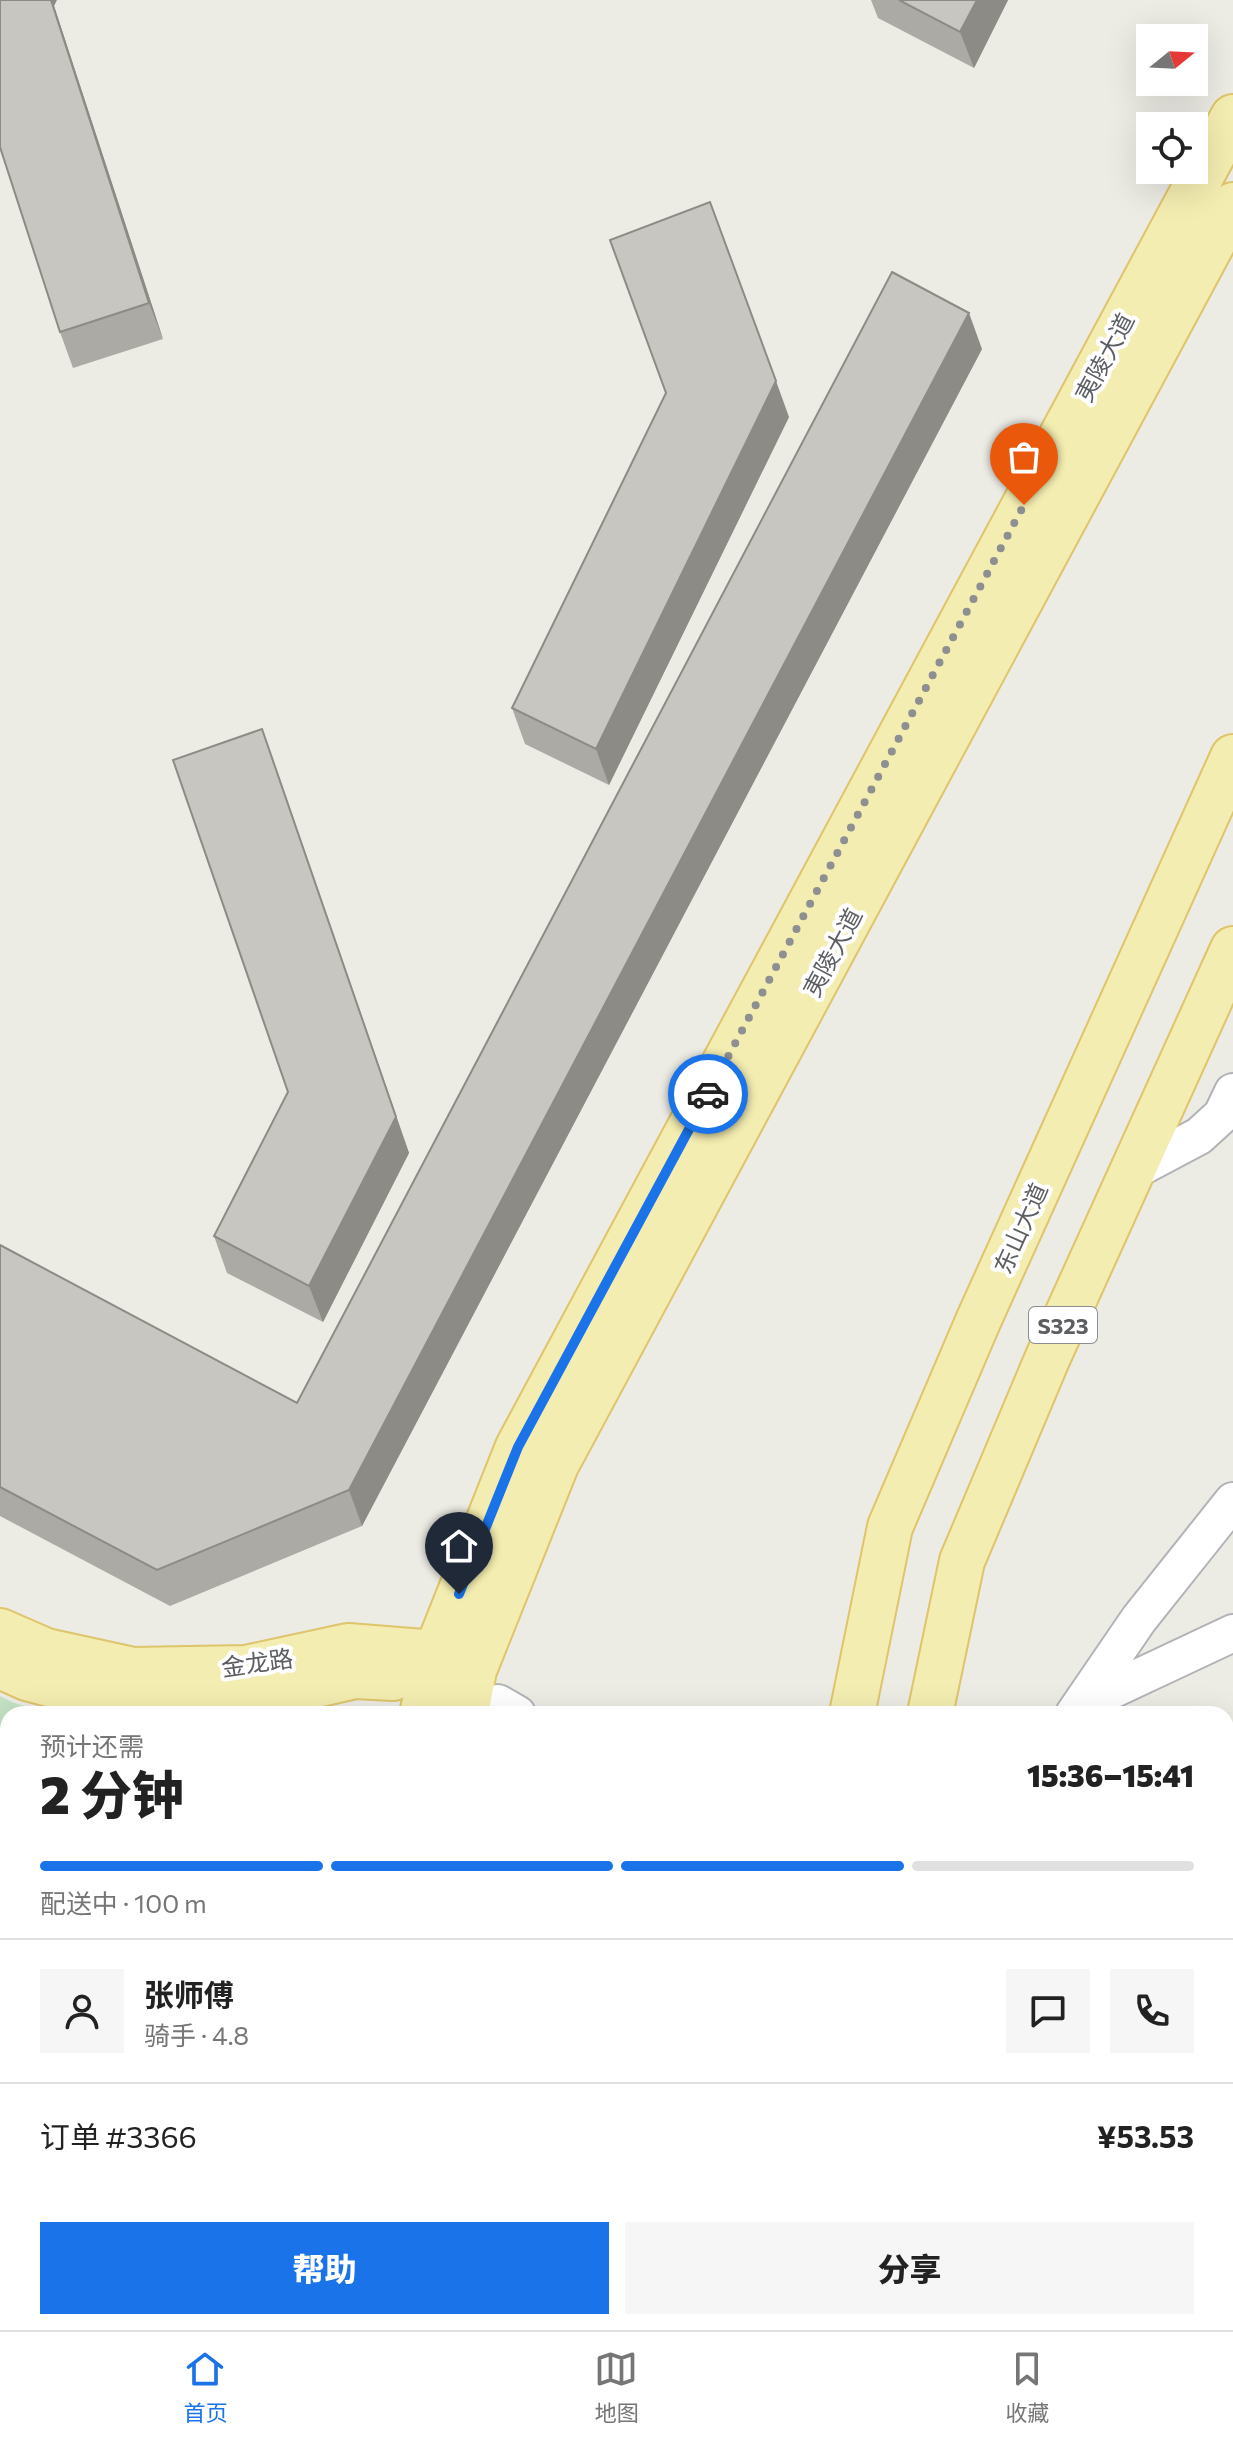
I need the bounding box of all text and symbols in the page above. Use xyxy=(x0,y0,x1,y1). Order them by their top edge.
north arrow xyxy=(1136,24,1208,96)
map controls xyxy=(1136,24,1208,184)
button: locate xyxy=(1136,112,1208,184)
street label: 夷陵大道 xyxy=(1069,308,1139,406)
pin xyxy=(990,423,1058,505)
icon: bag xyxy=(1002,435,1046,479)
street label: 夷陵大道 xyxy=(797,903,867,1001)
courier xyxy=(668,1054,748,1134)
icon: car xyxy=(686,1072,730,1116)
street label: 东山大道 xyxy=(987,1178,1053,1278)
road number: S323 xyxy=(1029,1307,1097,1343)
pin xyxy=(425,1512,493,1594)
icon: home xyxy=(437,1524,481,1568)
street label: 金龙路 xyxy=(219,1643,295,1681)
text: 预计还需 xyxy=(40,1730,144,1761)
text: 15:36–15:41 xyxy=(1027,1756,1194,1793)
text: 2 分钟 xyxy=(40,1761,184,1825)
text: 配送中 · 100 m xyxy=(40,1887,207,1918)
button: person xyxy=(40,1969,124,2053)
button: chat xyxy=(1006,1969,1090,2053)
button: phone xyxy=(1110,1969,1194,2053)
text: 张师傅 xyxy=(144,1975,234,2012)
text: 骑手 · 4.8 xyxy=(144,2019,249,2050)
text: 订单 #3366 xyxy=(40,2117,197,2154)
text: ¥53.53 xyxy=(1097,2117,1194,2154)
button: 帮助 xyxy=(40,2222,609,2314)
button: 分享 xyxy=(625,2222,1194,2314)
tab: 首页 xyxy=(183,2347,228,2427)
tab: 地图 xyxy=(594,2347,639,2427)
tab: 收藏 xyxy=(1005,2347,1050,2427)

